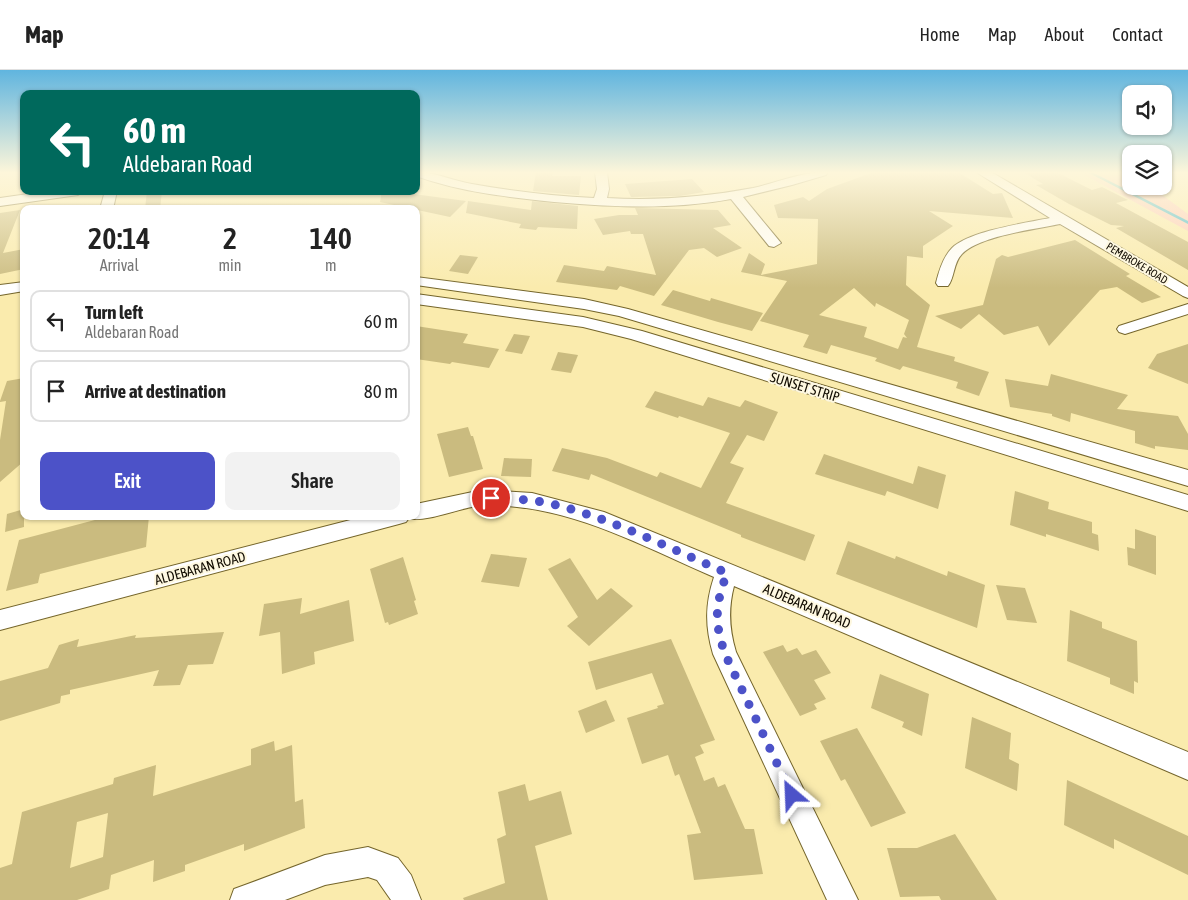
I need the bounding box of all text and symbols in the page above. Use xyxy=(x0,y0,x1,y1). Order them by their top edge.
text: Map xyxy=(25,21,64,48)
text: Home xyxy=(920,24,960,45)
text: Map xyxy=(988,24,1017,45)
text: About xyxy=(1045,24,1084,45)
text: Contact xyxy=(1112,24,1163,45)
map controls xyxy=(1122,85,1172,195)
button: sound xyxy=(1122,85,1172,135)
icon: left xyxy=(40,110,105,175)
text: 60 m xyxy=(123,110,186,150)
button: layers xyxy=(1122,145,1172,195)
text: Aldebaran Road xyxy=(123,151,252,177)
text: 20:14 xyxy=(88,221,150,255)
text: 2 xyxy=(223,221,237,255)
text: 140 xyxy=(310,221,352,255)
street label: PEMBROKE ROAD xyxy=(1104,240,1170,286)
text: Arrival xyxy=(100,256,139,274)
text: min xyxy=(219,256,242,274)
text: m xyxy=(325,256,337,274)
text: Turn left xyxy=(85,301,143,323)
icon: left xyxy=(42,307,70,335)
text: 60 m xyxy=(364,310,398,332)
text: Aldebaran Road xyxy=(85,323,179,341)
street label: SUNSET STRIP xyxy=(768,369,842,405)
icon: arrive xyxy=(42,377,70,405)
text: Arrive at destination xyxy=(85,380,226,402)
text: 80 m xyxy=(364,380,398,402)
button: Exit xyxy=(40,452,215,510)
button: Share xyxy=(225,452,400,510)
pin xyxy=(470,477,512,519)
icon: arrive xyxy=(477,484,505,512)
street label: ALDEBARAN ROAD xyxy=(153,548,247,588)
street label: ALDEBARAN ROAD xyxy=(761,580,853,632)
position arrow xyxy=(765,768,817,820)

